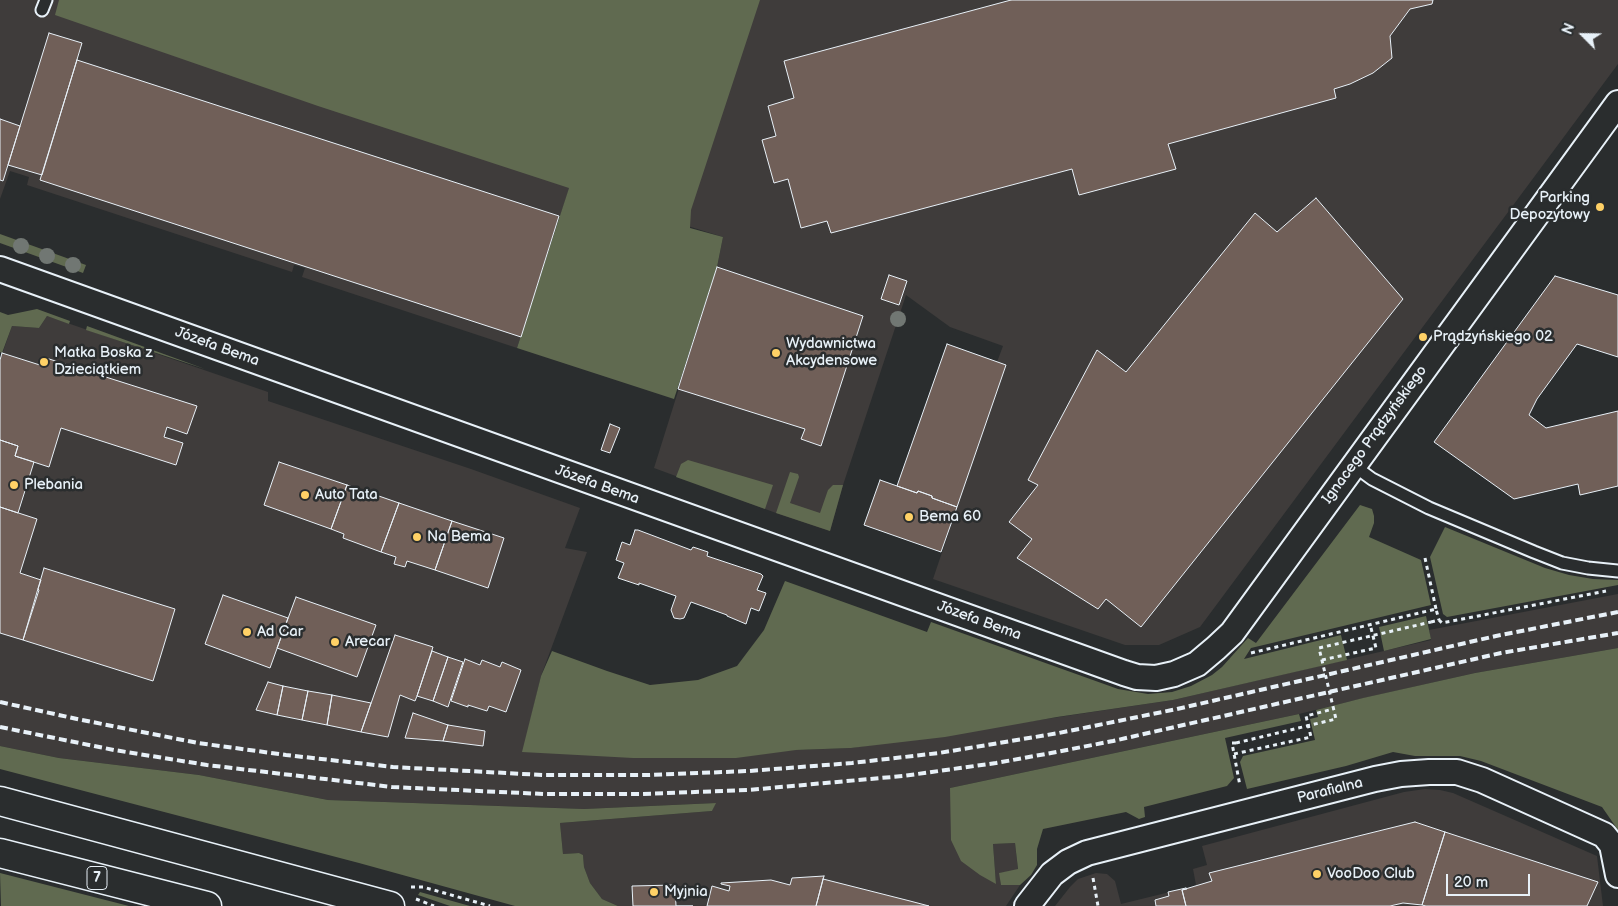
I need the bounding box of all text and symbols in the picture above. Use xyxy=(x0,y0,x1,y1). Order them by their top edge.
north arrow xyxy=(1558,10,1608,60)
text: N xyxy=(1559,21,1579,37)
place label: Parking Depozytowy xyxy=(1509,189,1590,224)
marker: Parking Depozytowy xyxy=(1594,201,1606,213)
street label: Józefa Bema xyxy=(172,323,262,371)
place label: Prądzyńskiego 02 xyxy=(1433,328,1553,346)
marker: Prądzyńskiego 02 xyxy=(1417,331,1429,343)
place label: Wydawnictwa Akcydensowe xyxy=(786,335,877,370)
place label: Matka Boska z Dzieciątkiem xyxy=(54,344,153,379)
marker: Wydawnictwa Akcydensowe xyxy=(770,347,782,359)
marker: Matka Boska z Dzieciątkiem xyxy=(38,356,50,368)
street label: Ignacego Prądzyńskiego xyxy=(1319,362,1431,508)
street label: Józefa Bema xyxy=(552,461,642,509)
place label: Plebania xyxy=(24,476,83,494)
marker: Plebania xyxy=(8,479,20,491)
place label: Auto Tata xyxy=(315,486,378,504)
marker: Auto Tata xyxy=(299,489,311,501)
place label: Bema 60 xyxy=(919,508,981,526)
marker: Bema 60 xyxy=(903,511,915,523)
place label: Na Bema xyxy=(427,528,491,546)
marker: Na Bema xyxy=(411,531,423,543)
street label: Józefa Bema xyxy=(934,597,1024,645)
place label: Ad Car xyxy=(257,623,303,641)
marker: Ad Car xyxy=(241,626,253,638)
place label: Arecar xyxy=(345,633,390,651)
marker: Arecar xyxy=(329,636,341,648)
street label: Parafialna xyxy=(1295,774,1365,808)
scale bar xyxy=(1448,864,1532,896)
place label: VooDoo Club xyxy=(1327,865,1415,883)
road number: 7 xyxy=(87,866,107,890)
marker: VooDoo Club xyxy=(1311,868,1323,880)
text: 20 m xyxy=(1454,873,1488,892)
place label: Myjnia xyxy=(664,883,708,901)
marker: Myjnia xyxy=(648,886,660,898)

